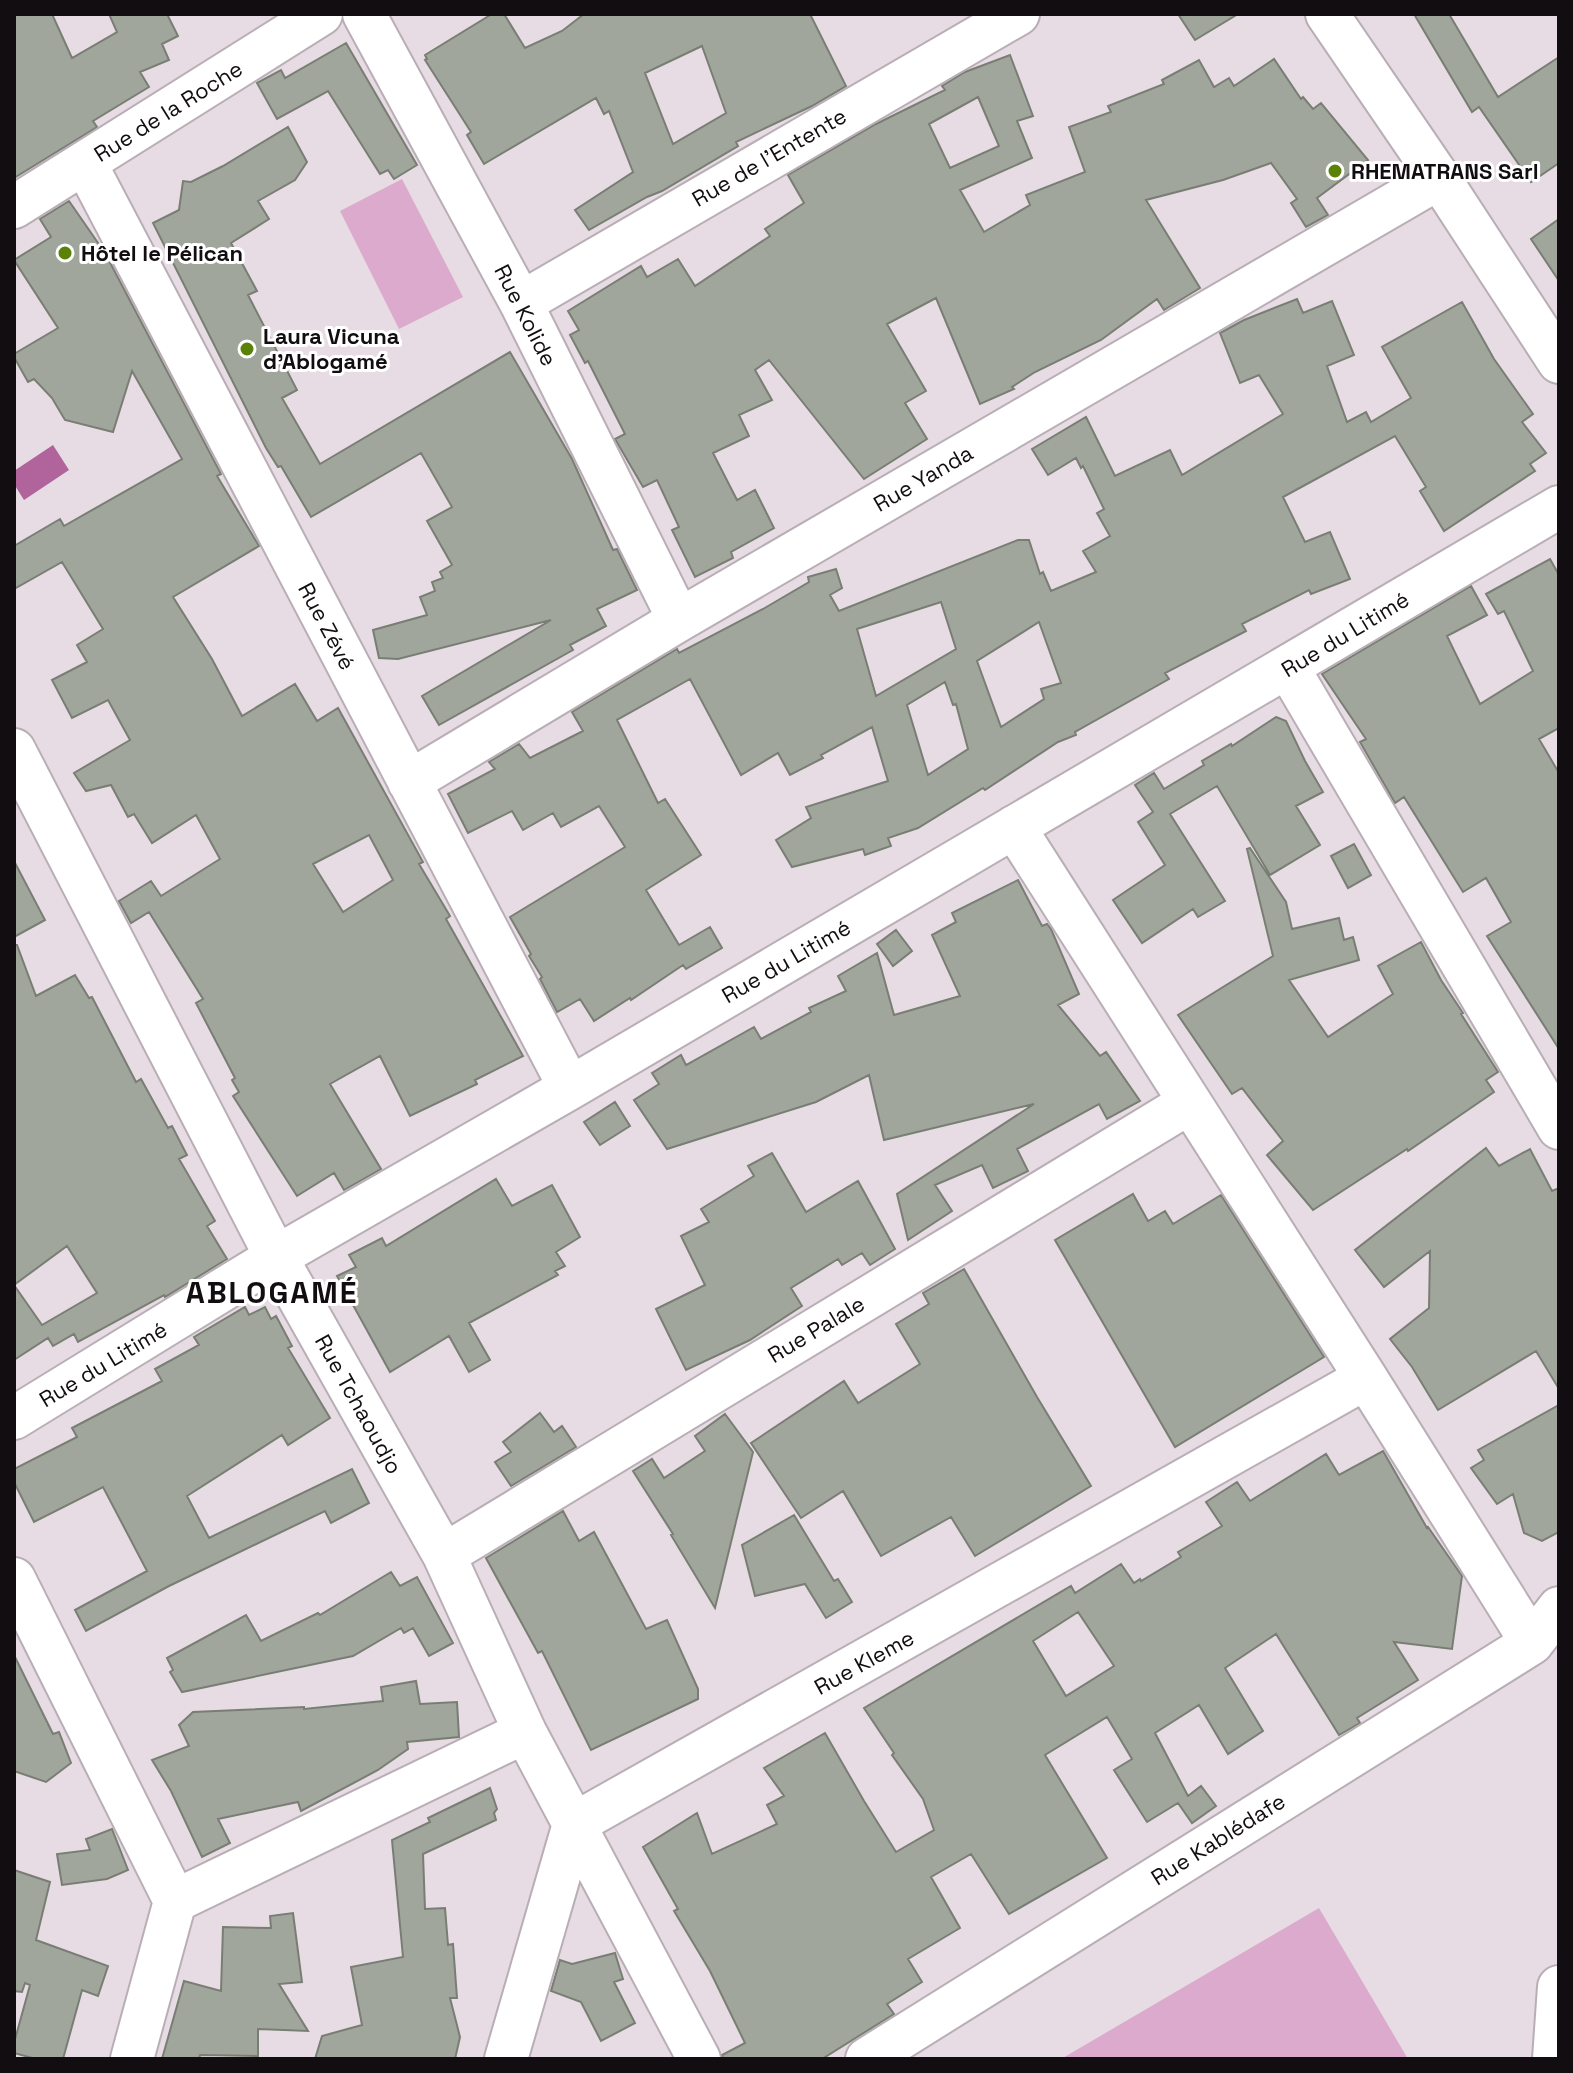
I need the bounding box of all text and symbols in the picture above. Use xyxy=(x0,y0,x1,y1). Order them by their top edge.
street label: Rue de la Roche xyxy=(89,54,247,168)
street label: Rue de l'Entente xyxy=(687,101,851,213)
place label: RHEMATRANS Sarl xyxy=(1351,157,1539,185)
marker: RHEMATRANS Sarl xyxy=(1326,162,1344,180)
place label: Hôtel le Pélican xyxy=(81,239,243,267)
marker: Hôtel le Pélican xyxy=(56,244,74,262)
street label: Rue Kolide xyxy=(488,259,564,371)
place label: Laura Vicuna d'Ablogamé xyxy=(263,322,400,375)
marker: Laura Vicuna d'Ablogamé xyxy=(238,340,256,358)
street label: Rue Yanda xyxy=(868,438,978,518)
street label: Rue Zévé xyxy=(292,577,362,675)
street label: Rue du Litimé xyxy=(1276,585,1414,683)
street label: Rue du Litimé xyxy=(717,913,855,1009)
district label: ABLOGAMÉ xyxy=(186,1273,358,1312)
street label: Rue Palale xyxy=(762,1289,870,1369)
street label: Rue du Litimé xyxy=(34,1315,172,1413)
street label: Rue Tchaoudjo xyxy=(309,1329,409,1479)
street label: Rue Kleme xyxy=(809,1623,919,1701)
street label: Rue Kablédafe xyxy=(1146,1787,1290,1891)

